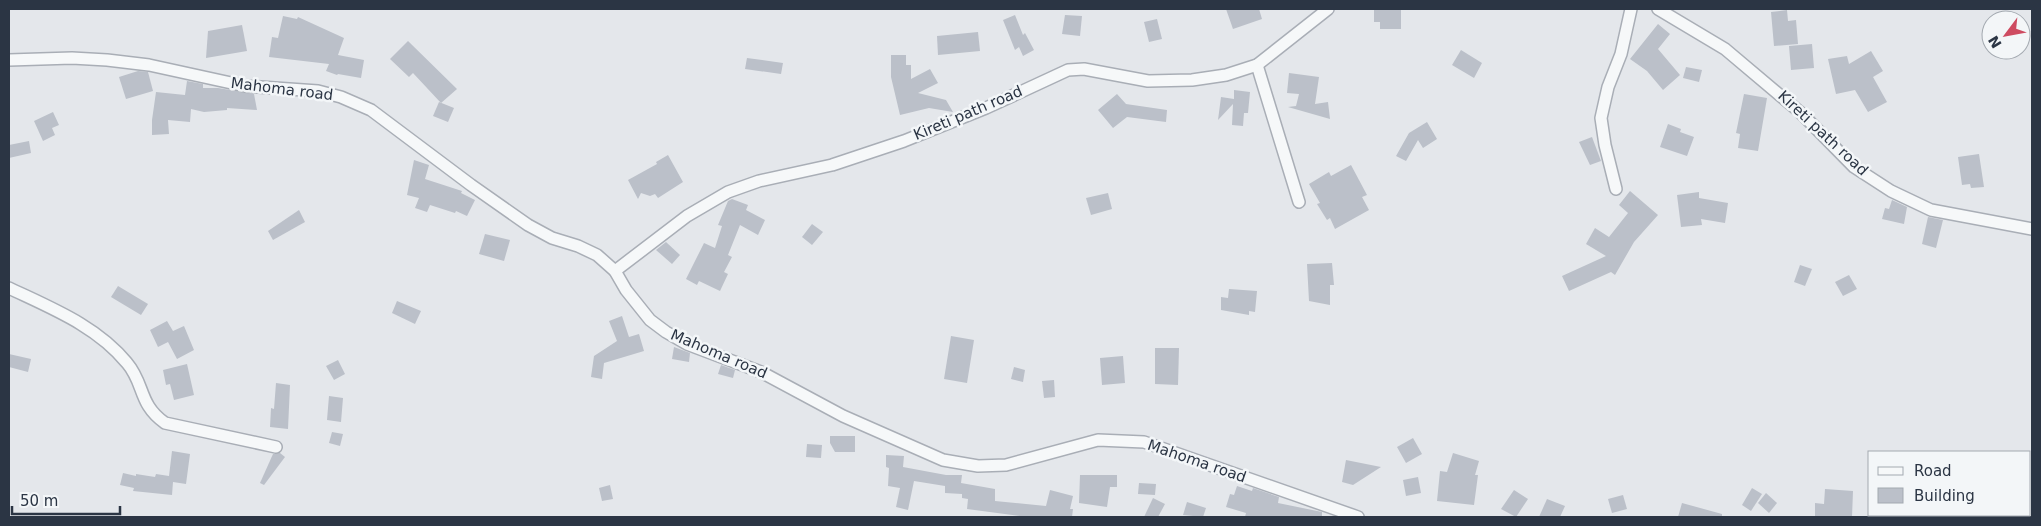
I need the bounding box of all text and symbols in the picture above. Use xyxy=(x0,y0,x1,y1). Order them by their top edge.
north arrow xyxy=(1981,10,2031,60)
text: N xyxy=(1985,33,2005,51)
street label: Mahoma road xyxy=(230,74,334,104)
street label: Kireti path road xyxy=(911,82,1025,144)
street label: Kireti path road xyxy=(1774,87,1872,179)
street label: Mahoma road xyxy=(668,326,770,382)
street label: Mahoma road xyxy=(1145,436,1249,486)
legend xyxy=(1868,451,2031,516)
text: Road xyxy=(1914,462,1952,480)
scale bar xyxy=(12,484,120,516)
text: Building xyxy=(1914,487,1975,505)
text: 50 m xyxy=(20,492,58,510)

